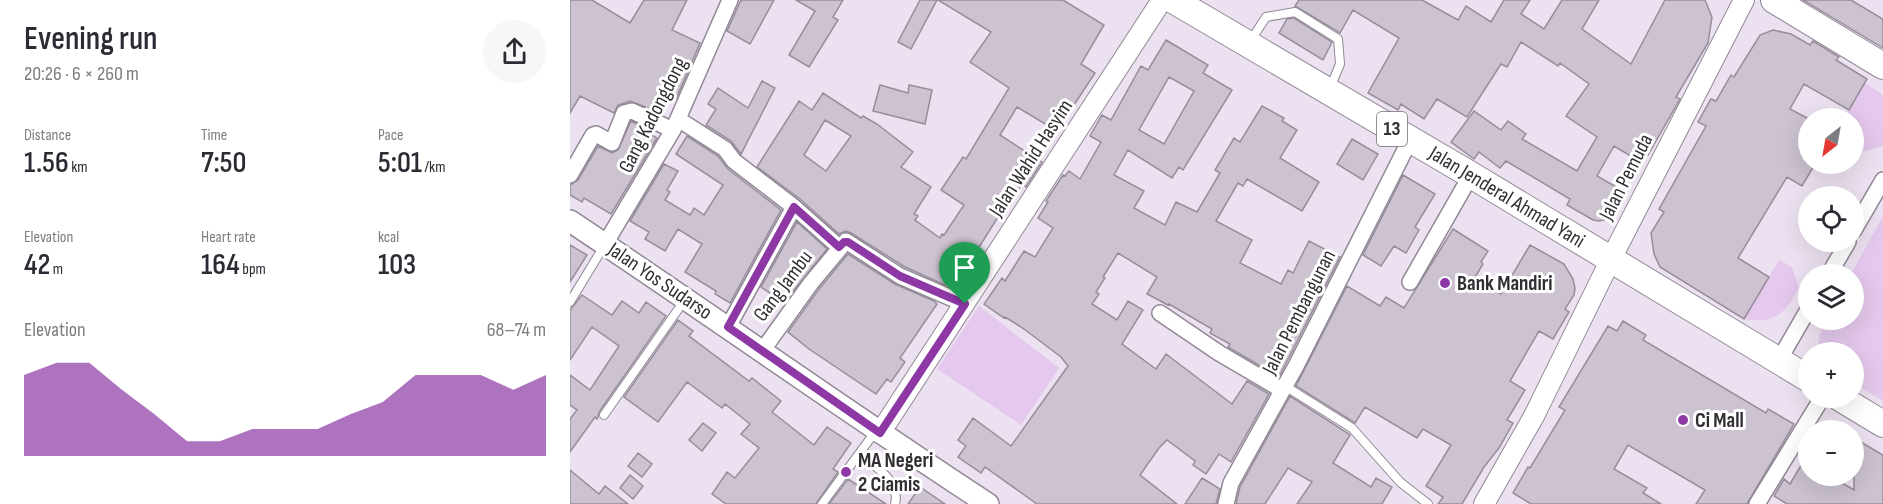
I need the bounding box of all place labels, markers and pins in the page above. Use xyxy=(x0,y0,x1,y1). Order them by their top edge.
pin xyxy=(939,242,990,304)
place label: Bank Mandiri xyxy=(1457,271,1553,296)
marker: Bank Mandiri xyxy=(1438,276,1452,290)
place label: Ci Mall xyxy=(1695,408,1744,433)
marker: Ci Mall xyxy=(1676,413,1690,427)
place label: MA Negeri 2 Ciamis xyxy=(858,448,933,497)
marker: MA Negeri 2 Ciamis xyxy=(839,465,853,479)

